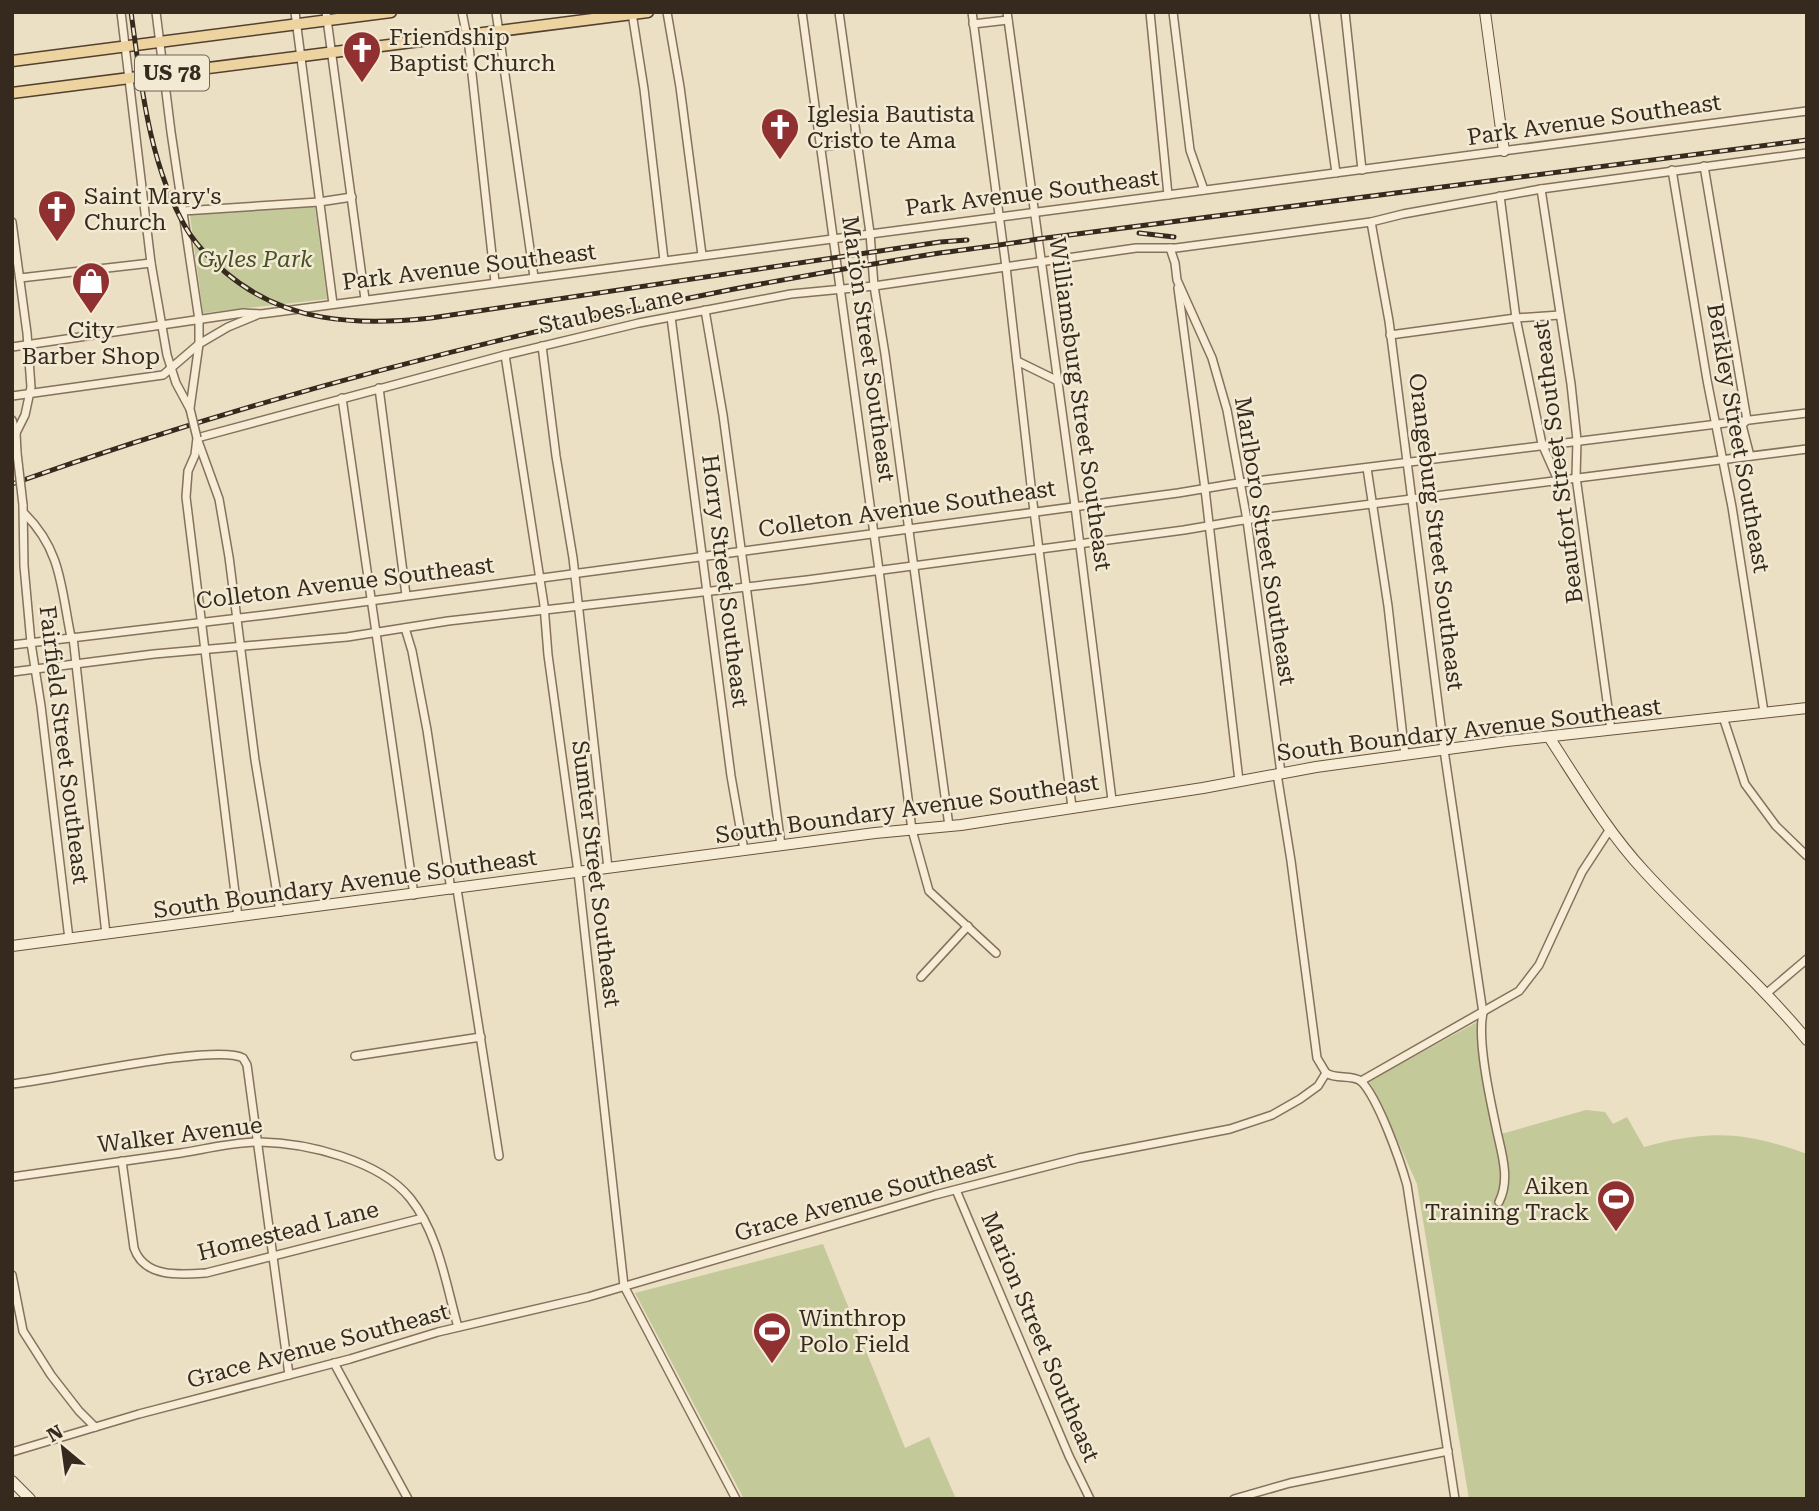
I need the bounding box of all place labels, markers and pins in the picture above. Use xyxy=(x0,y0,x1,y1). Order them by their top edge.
place label: Friendship Baptist Church xyxy=(389,24,556,77)
church icon: Friendship Baptist Church xyxy=(341,29,383,84)
place label: Iglesia Bautista Cristo te Ama xyxy=(807,101,975,154)
church icon: Iglesia Bautista Cristo te Ama xyxy=(759,106,801,161)
place label: Saint Mary's Church xyxy=(84,183,222,236)
church icon: Saint Mary's Church xyxy=(36,188,78,243)
shop icon: City Barber Shop xyxy=(70,260,112,315)
place label: City Barber Shop xyxy=(22,317,160,370)
place label: Aiken Training Track xyxy=(1425,1173,1589,1226)
sports icon: Aiken Training Track xyxy=(1595,1178,1637,1233)
place label: Winthrop Polo Field xyxy=(799,1305,910,1358)
sports icon: Winthrop Polo Field xyxy=(751,1310,793,1365)

